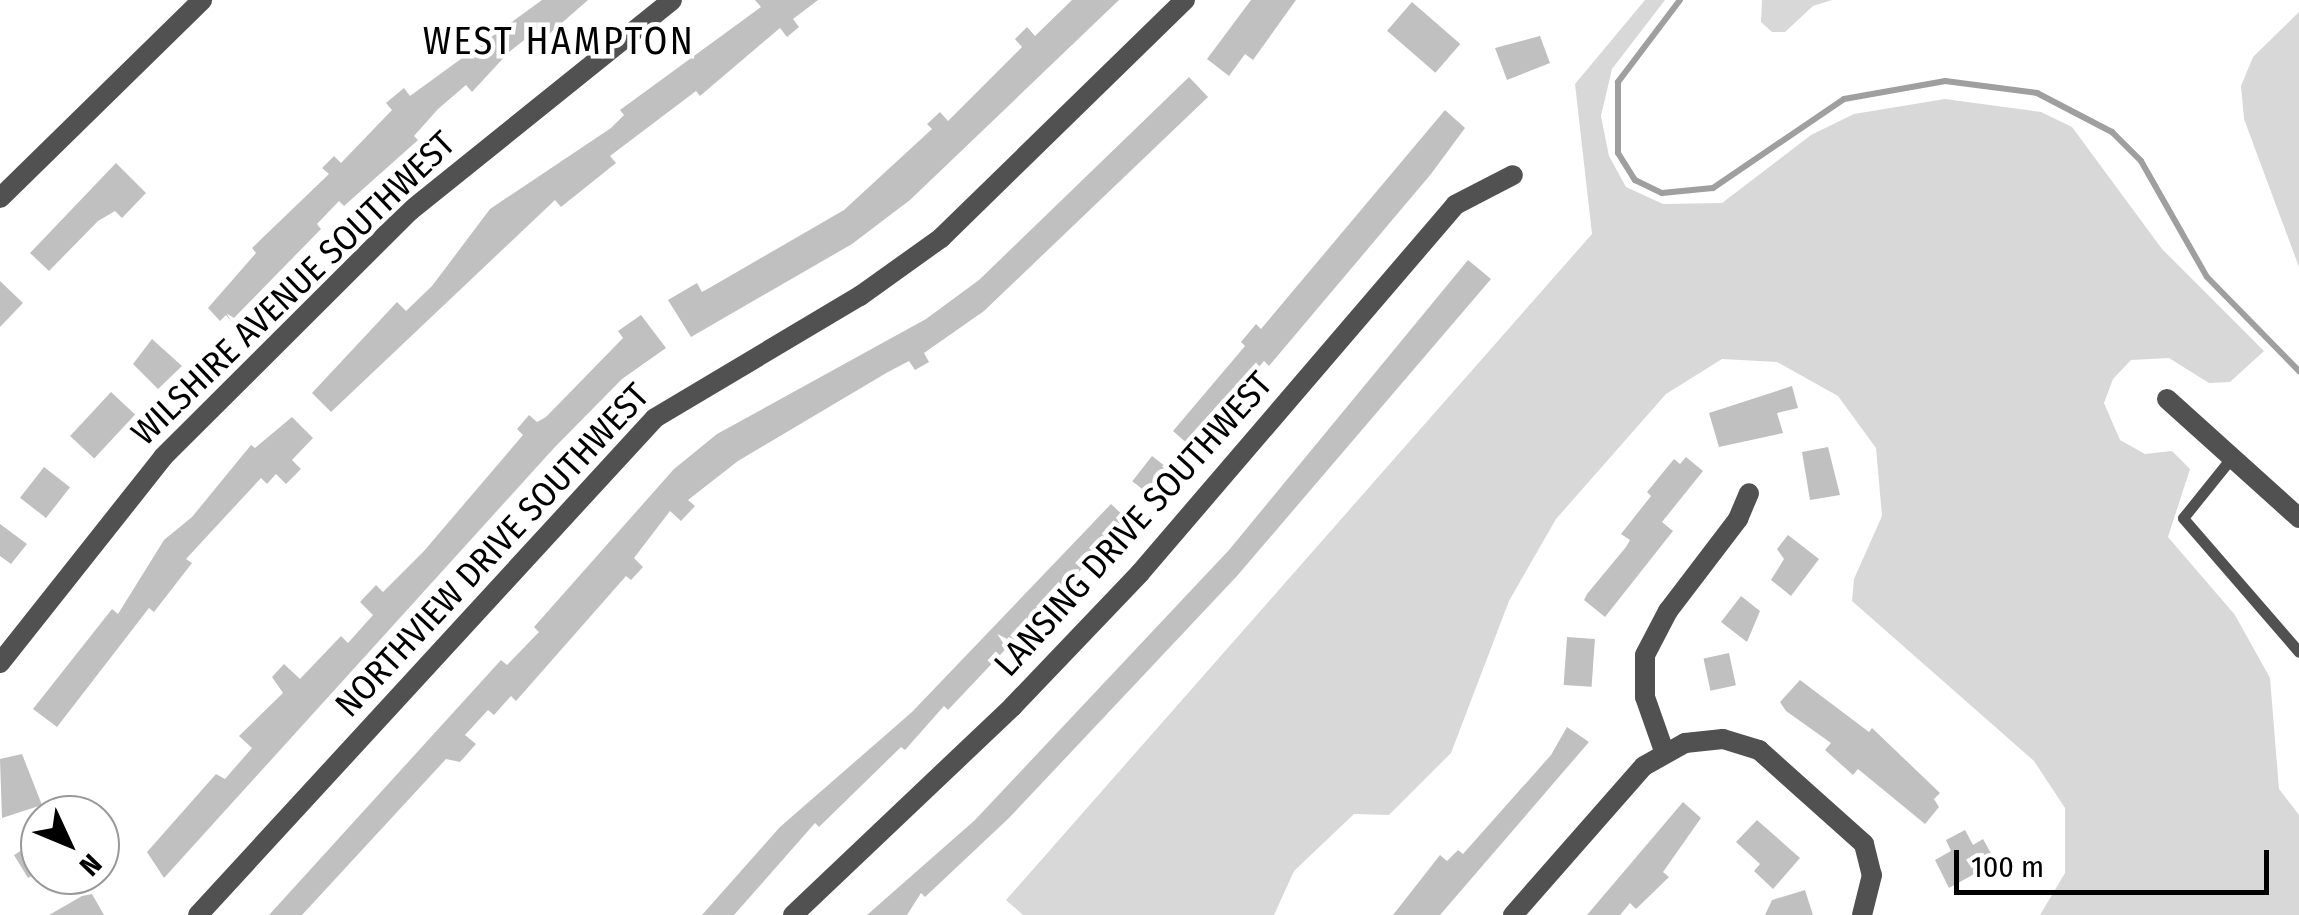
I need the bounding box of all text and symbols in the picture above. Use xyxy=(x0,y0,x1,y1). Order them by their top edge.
district label: WEST HAMPTON xyxy=(423,19,695,65)
street label: WILSHIRE AVENUE SOUTHWEST xyxy=(123,123,463,453)
street label: LANSING DRIVE SOUTHWEST xyxy=(985,363,1281,685)
street label: NORTHVIEW DRIVE SOUTHWEST xyxy=(326,375,658,725)
north arrow xyxy=(20,795,120,895)
scale bar xyxy=(1959,830,2274,892)
text: N xyxy=(73,847,108,882)
text: 100 m xyxy=(1971,849,2044,885)

